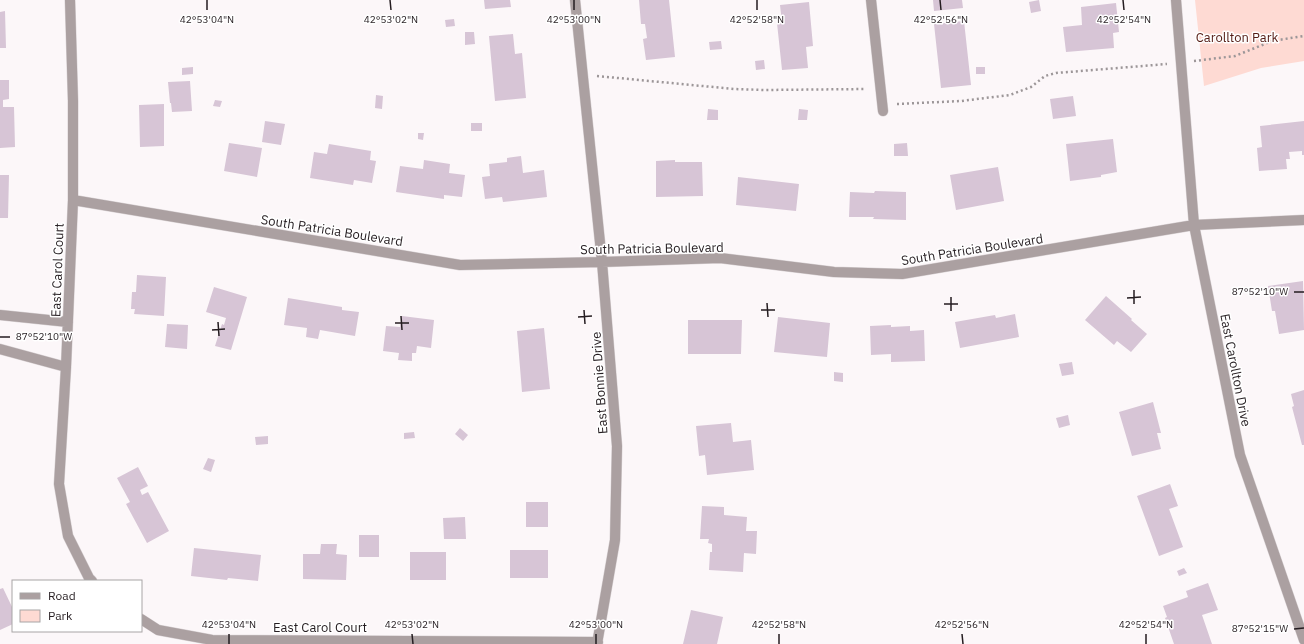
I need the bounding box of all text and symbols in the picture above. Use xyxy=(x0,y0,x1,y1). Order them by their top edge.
text: 42°53'04"N xyxy=(180,13,234,26)
text: 42°53'02"N xyxy=(364,13,418,26)
text: 42°53'00"N xyxy=(547,13,601,26)
text: 42°52'58"N xyxy=(730,13,784,26)
text: 42°52'56"N xyxy=(914,13,968,26)
text: 42°52'54"N xyxy=(1097,13,1151,26)
park label: Carollton Park xyxy=(1196,29,1278,46)
street label: South Patricia Boulevard xyxy=(260,211,404,250)
street label: East Carol Court xyxy=(47,223,68,317)
street label: South Patricia Boulevard xyxy=(900,230,1044,269)
street label: South Patricia Boulevard xyxy=(580,239,724,258)
text: 87°52'10"W xyxy=(1232,285,1288,298)
street label: East Carollton Drive xyxy=(1216,312,1255,428)
text: 87°52'10"W xyxy=(16,330,72,343)
street label: East Bonnie Drive xyxy=(587,331,612,435)
legend xyxy=(12,580,142,632)
text: Road xyxy=(48,588,76,603)
text: Park xyxy=(48,608,73,623)
text: 42°53'04"N xyxy=(202,618,256,631)
text: 42°53'02"N xyxy=(385,618,439,631)
text: 42°53'00"N xyxy=(569,618,623,631)
text: 42°52'58"N xyxy=(752,618,806,631)
text: 42°52'56"N xyxy=(935,618,989,631)
text: 42°52'54"N xyxy=(1119,618,1173,631)
street label: East Carol Court xyxy=(273,619,367,636)
text: 87°52'15"W xyxy=(1232,622,1288,635)

